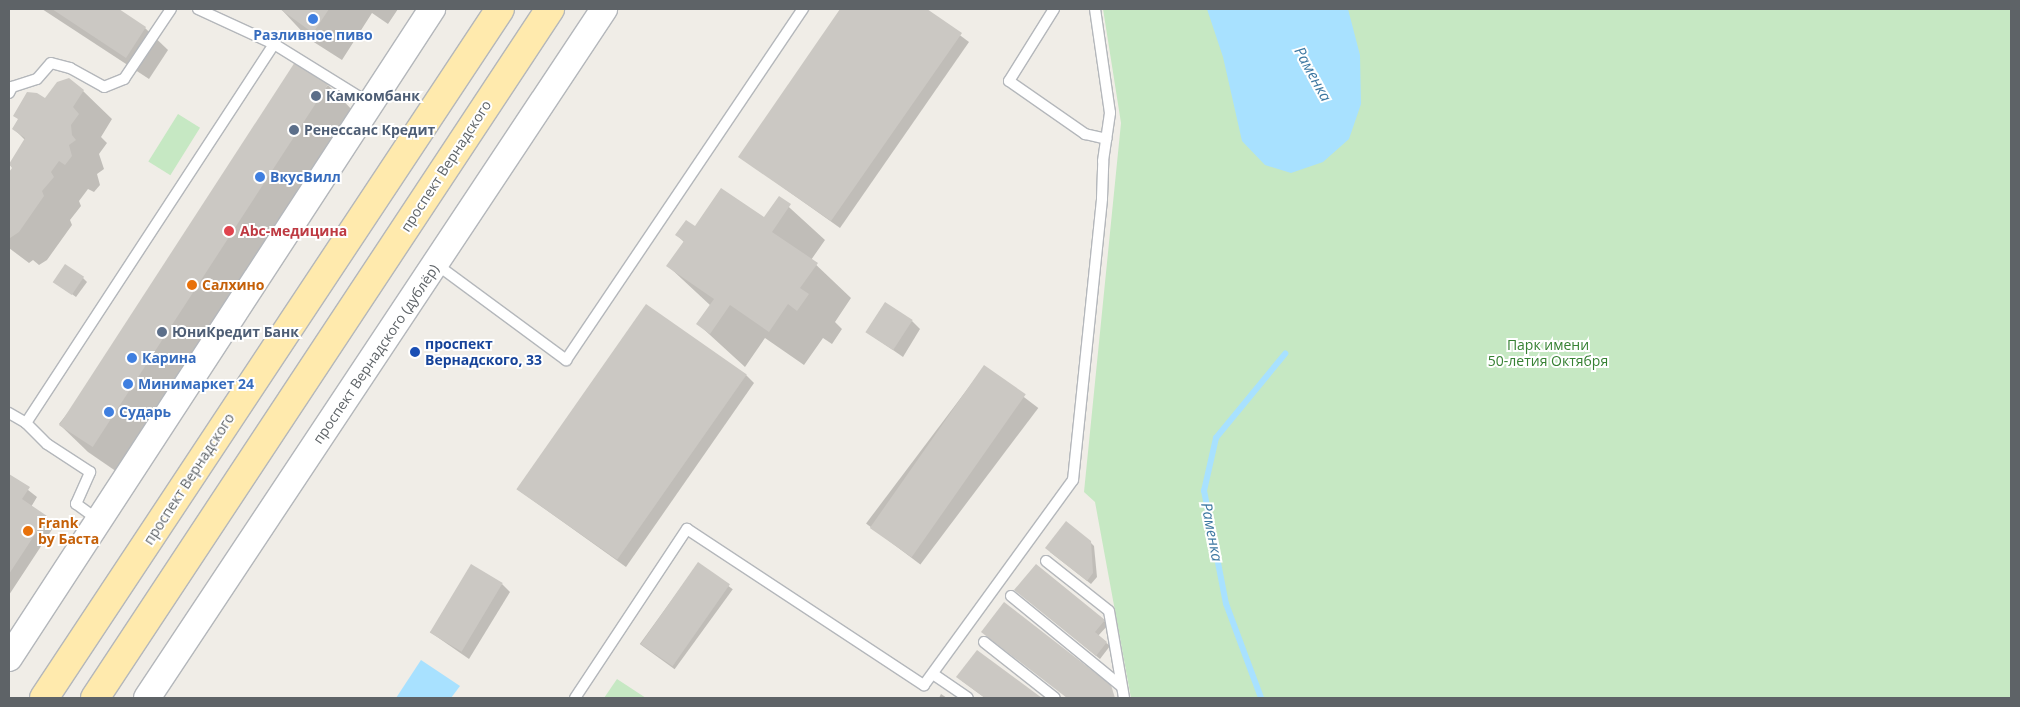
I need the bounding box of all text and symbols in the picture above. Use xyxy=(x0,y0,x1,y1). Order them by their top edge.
marker: Разливное пиво xyxy=(307,13,319,25)
place label: Разливное пиво xyxy=(253,27,373,43)
water label: Раменка xyxy=(1291,44,1335,104)
place label: Камкомбанк xyxy=(326,88,420,104)
marker: Камкомбанк xyxy=(310,90,322,102)
street label: проспект Вернадского xyxy=(397,97,495,235)
place label: Ренессанс Кредит xyxy=(304,122,435,138)
marker: Ренессанс Кредит xyxy=(288,124,300,136)
place label: ВкусВилл xyxy=(270,169,341,185)
marker: ВкусВилл xyxy=(254,171,266,183)
place label: Abc-медицина xyxy=(240,223,347,239)
marker: Abc-медицина xyxy=(222,224,236,238)
street label: проспект Вернадского (дублёр) xyxy=(309,261,443,447)
place label: Салхино xyxy=(202,277,265,293)
marker: Салхино xyxy=(186,279,198,291)
place label: ЮниКредит Банк xyxy=(172,324,299,340)
marker: ЮниКредит Банк xyxy=(156,326,168,338)
place label: проспект Вернадского, 33 xyxy=(425,336,542,368)
park label: Парк имени 50-летия Октября xyxy=(1488,337,1608,370)
marker: проспект Вернадского, 33 xyxy=(409,346,421,358)
place label: Карина xyxy=(142,350,197,366)
marker: Карина xyxy=(126,352,138,364)
place label: Минимаркет 24 xyxy=(138,376,254,392)
marker: Минимаркет 24 xyxy=(122,378,134,390)
place label: Сударь xyxy=(119,404,171,420)
marker: Сударь xyxy=(103,406,115,418)
street label: проспект Вернадского xyxy=(140,410,238,548)
water label: Раменка xyxy=(1197,501,1227,563)
place label: Frank by Баста xyxy=(38,515,99,548)
marker: Frank by Баста xyxy=(22,525,34,537)

